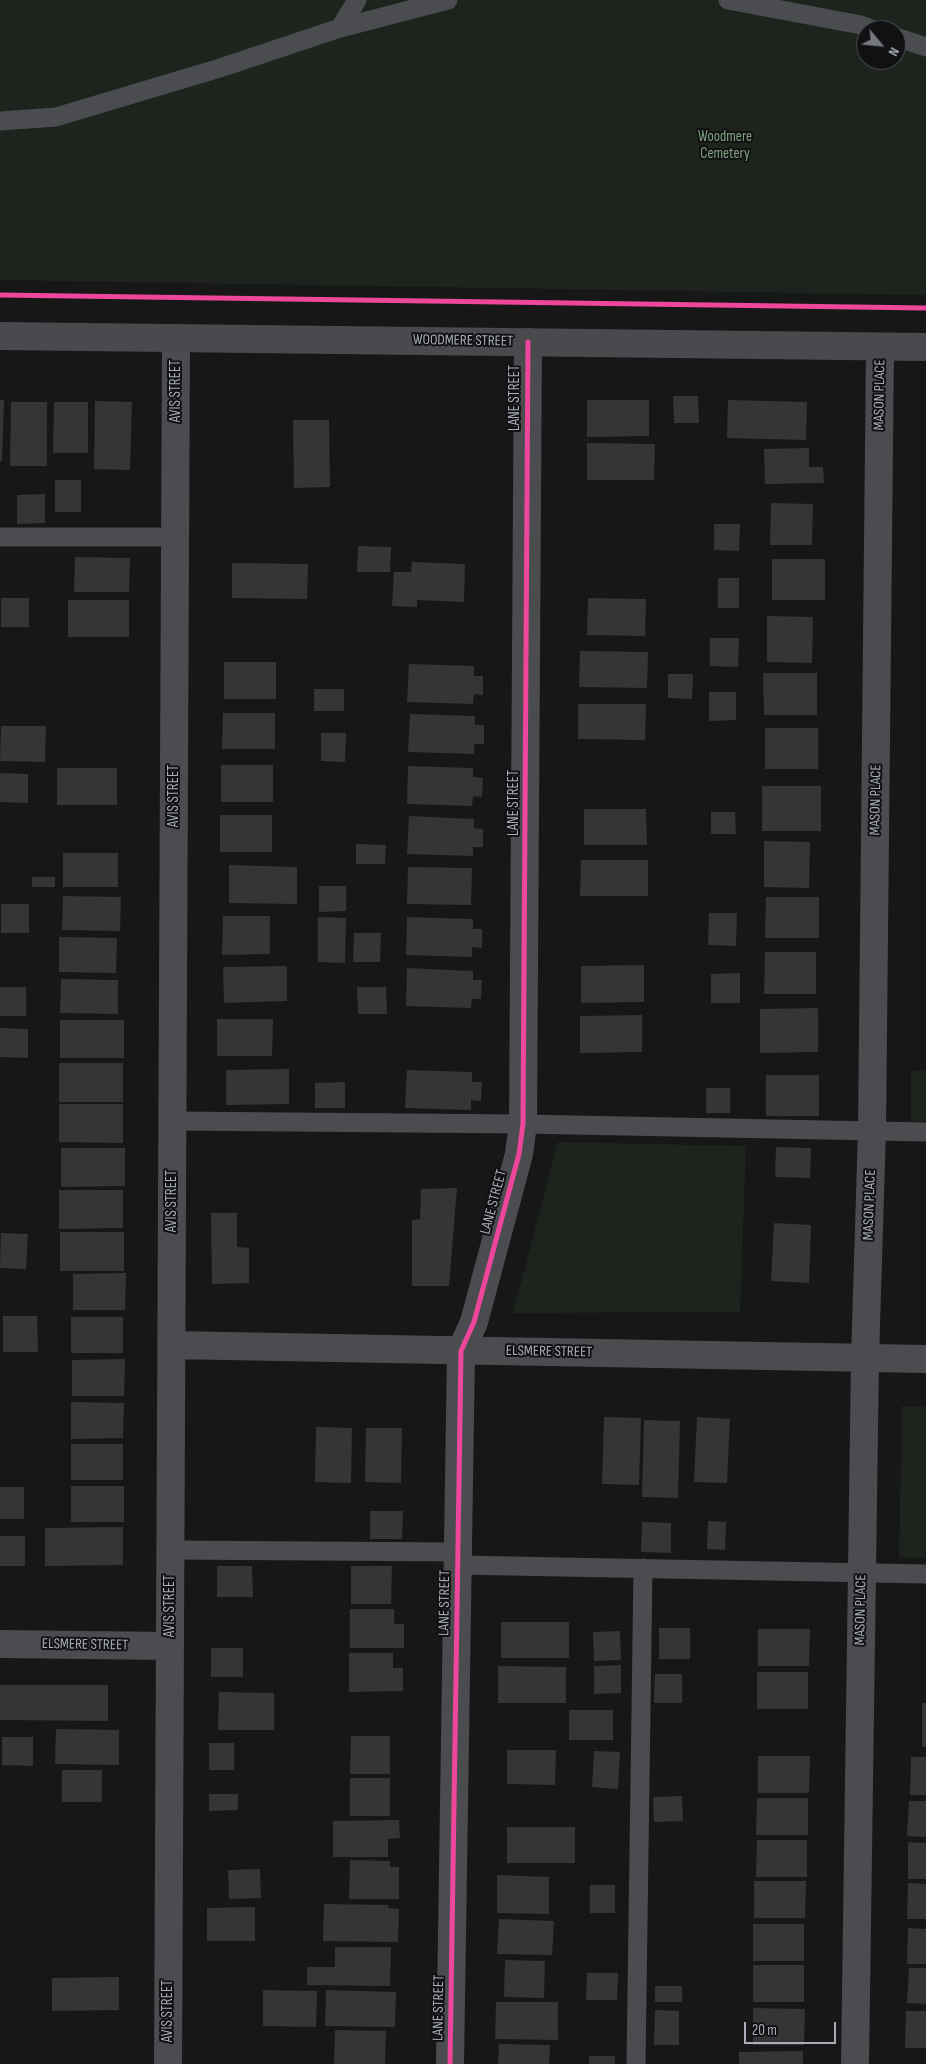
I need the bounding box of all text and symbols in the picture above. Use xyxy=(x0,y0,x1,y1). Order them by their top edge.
north arrow xyxy=(856,20,906,70)
text: N xyxy=(885,45,903,59)
park label: Woodmere Cemetery xyxy=(698,128,752,163)
street label: WOODMERE STREET xyxy=(413,331,513,351)
street label: MASON PLACE xyxy=(870,359,890,431)
street label: AVIS STREET xyxy=(167,360,185,422)
street label: LANE STREET xyxy=(506,365,524,431)
street label: MASON PLACE xyxy=(866,764,886,836)
street label: AVIS STREET xyxy=(165,765,183,827)
street label: LANE STREET xyxy=(505,770,523,836)
street label: LANE STREET xyxy=(477,1168,511,1236)
street label: MASON PLACE xyxy=(860,1169,880,1241)
street label: AVIS STREET xyxy=(163,1170,181,1232)
street label: ELSMERE STREET xyxy=(506,1342,592,1362)
street label: LANE STREET xyxy=(435,1570,455,1636)
street label: MASON PLACE xyxy=(851,1574,871,1646)
street label: AVIS STREET xyxy=(161,1575,179,1637)
street label: ELSMERE STREET xyxy=(42,1635,128,1655)
street label: LANE STREET xyxy=(429,1975,449,2041)
street label: AVIS STREET xyxy=(159,1980,177,2042)
scale bar xyxy=(746,2012,838,2044)
text: 20 m xyxy=(752,2021,777,2040)

